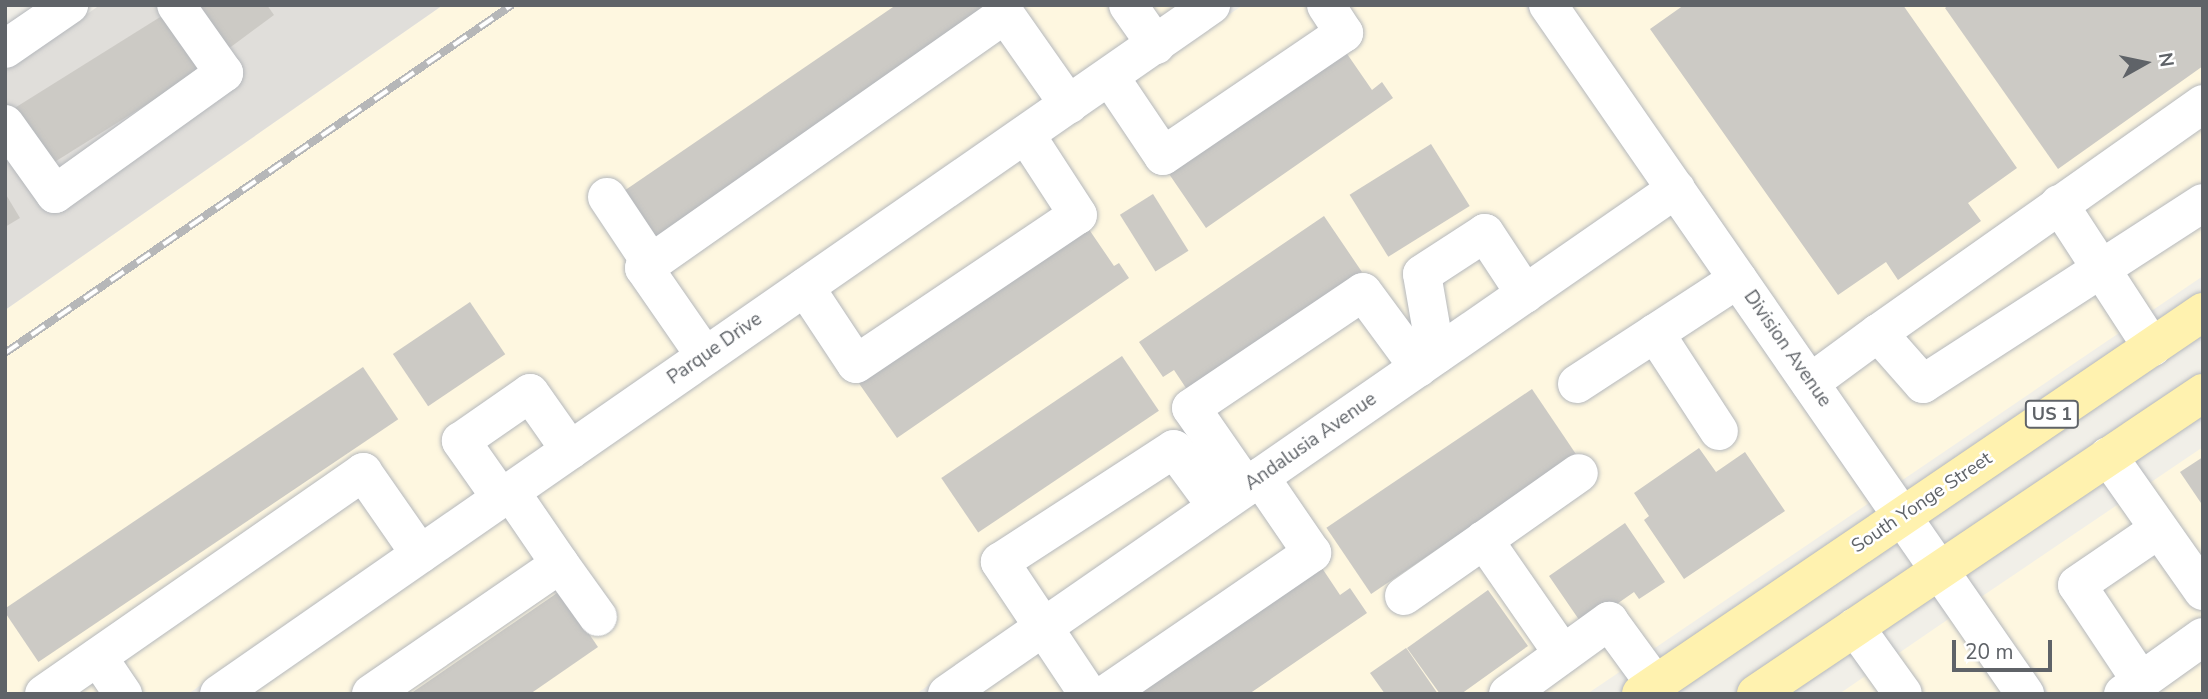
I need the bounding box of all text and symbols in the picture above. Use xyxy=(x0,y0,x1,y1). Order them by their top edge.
north arrow xyxy=(2110,28,2180,98)
text: N xyxy=(2152,51,2180,69)
street label: Division Avenue xyxy=(1738,286,1836,412)
street label: Parque Drive xyxy=(663,308,767,390)
street label: Andalusia Avenue xyxy=(1241,388,1381,496)
road number: US 1 xyxy=(2024,400,2080,428)
street label: South Yonge Street xyxy=(1847,448,1997,558)
scale bar xyxy=(1956,626,2056,670)
text: 20 m xyxy=(1965,638,2014,666)

